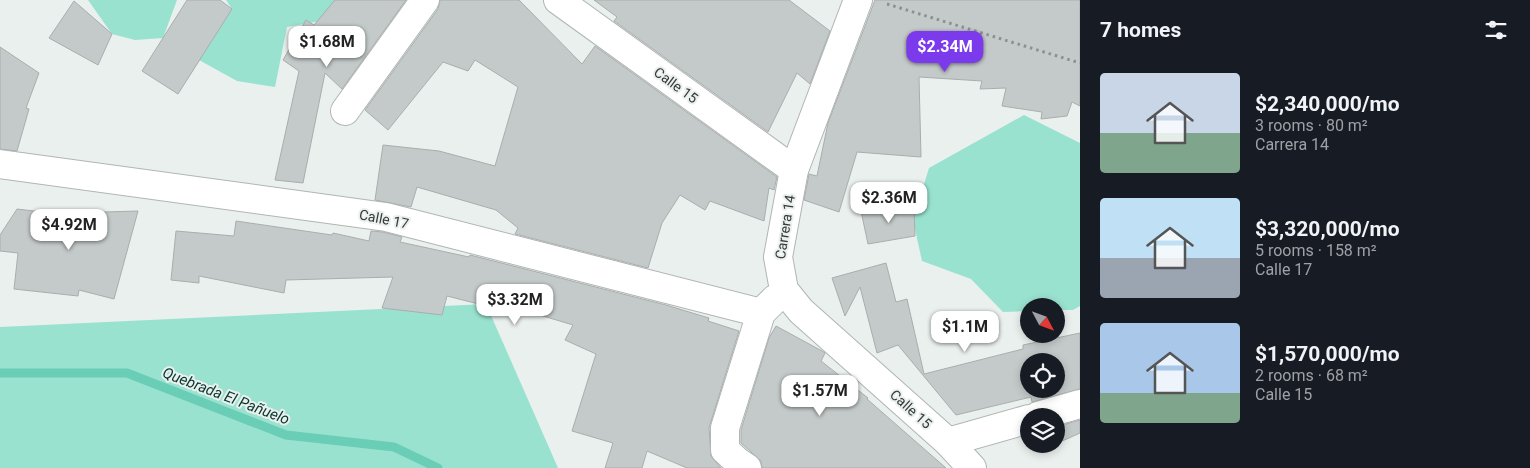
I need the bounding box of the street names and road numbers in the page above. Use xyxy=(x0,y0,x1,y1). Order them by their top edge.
street label: Calle 15 xyxy=(651,64,701,106)
street label: Carrera 14 xyxy=(772,194,798,260)
street label: Calle 17 xyxy=(358,206,410,232)
street label: Calle 15 xyxy=(887,386,935,432)

